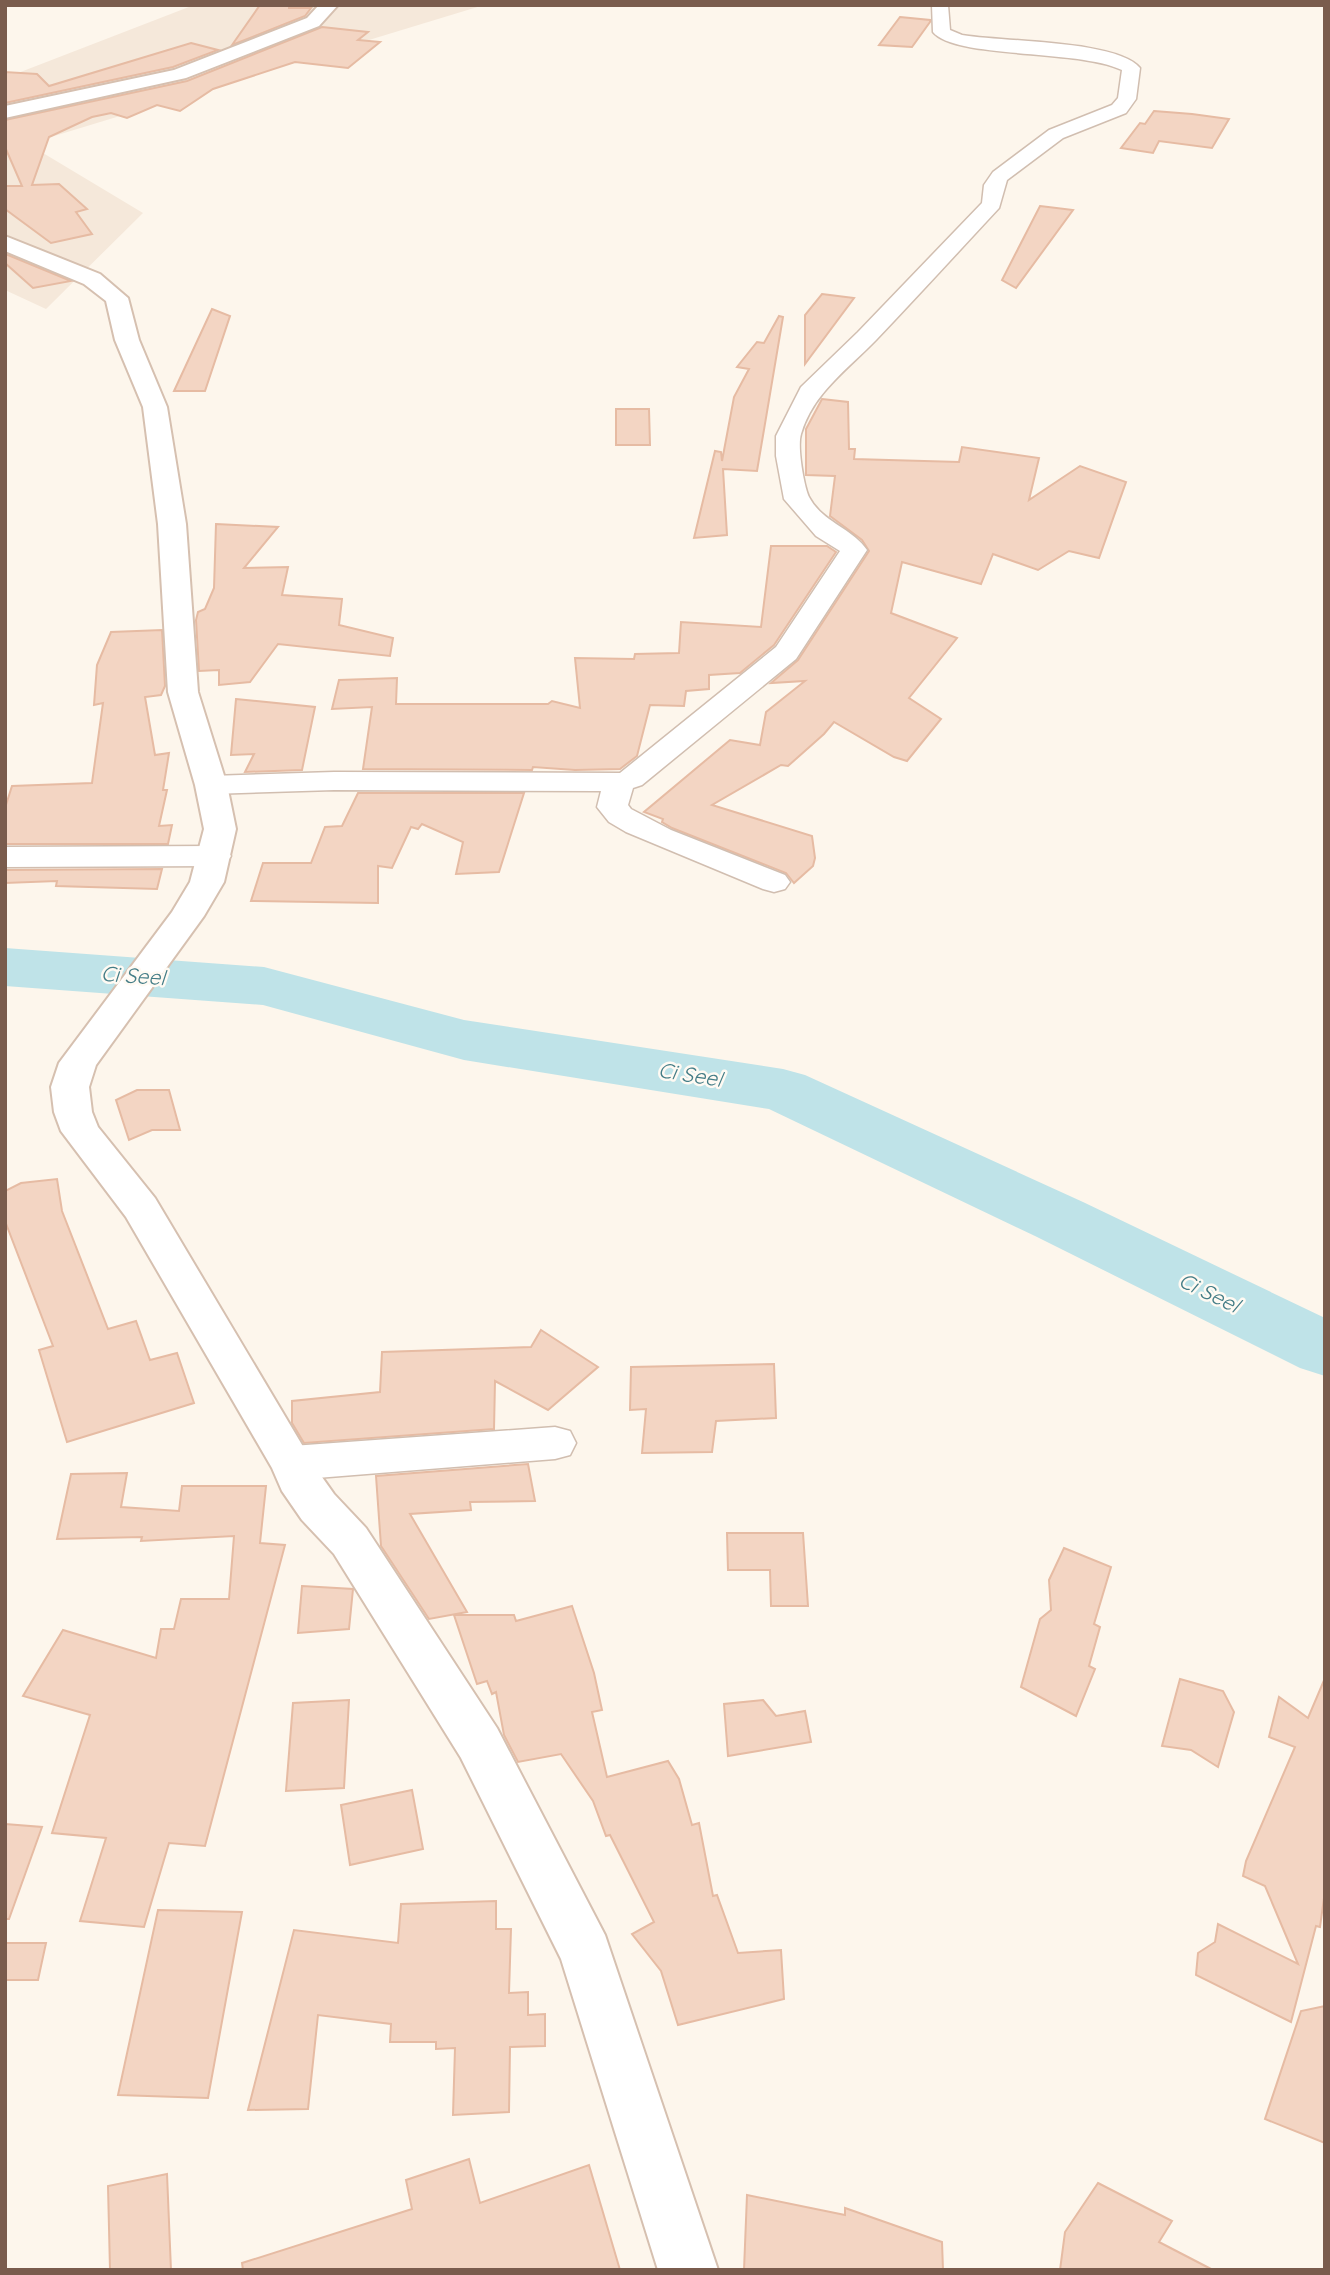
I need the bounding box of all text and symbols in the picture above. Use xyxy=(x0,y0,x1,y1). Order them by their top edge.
water label: Ci Seel xyxy=(100,960,168,990)
water label: Ci Seel xyxy=(656,1056,726,1092)
water label: Ci Seel xyxy=(1175,1266,1246,1319)

